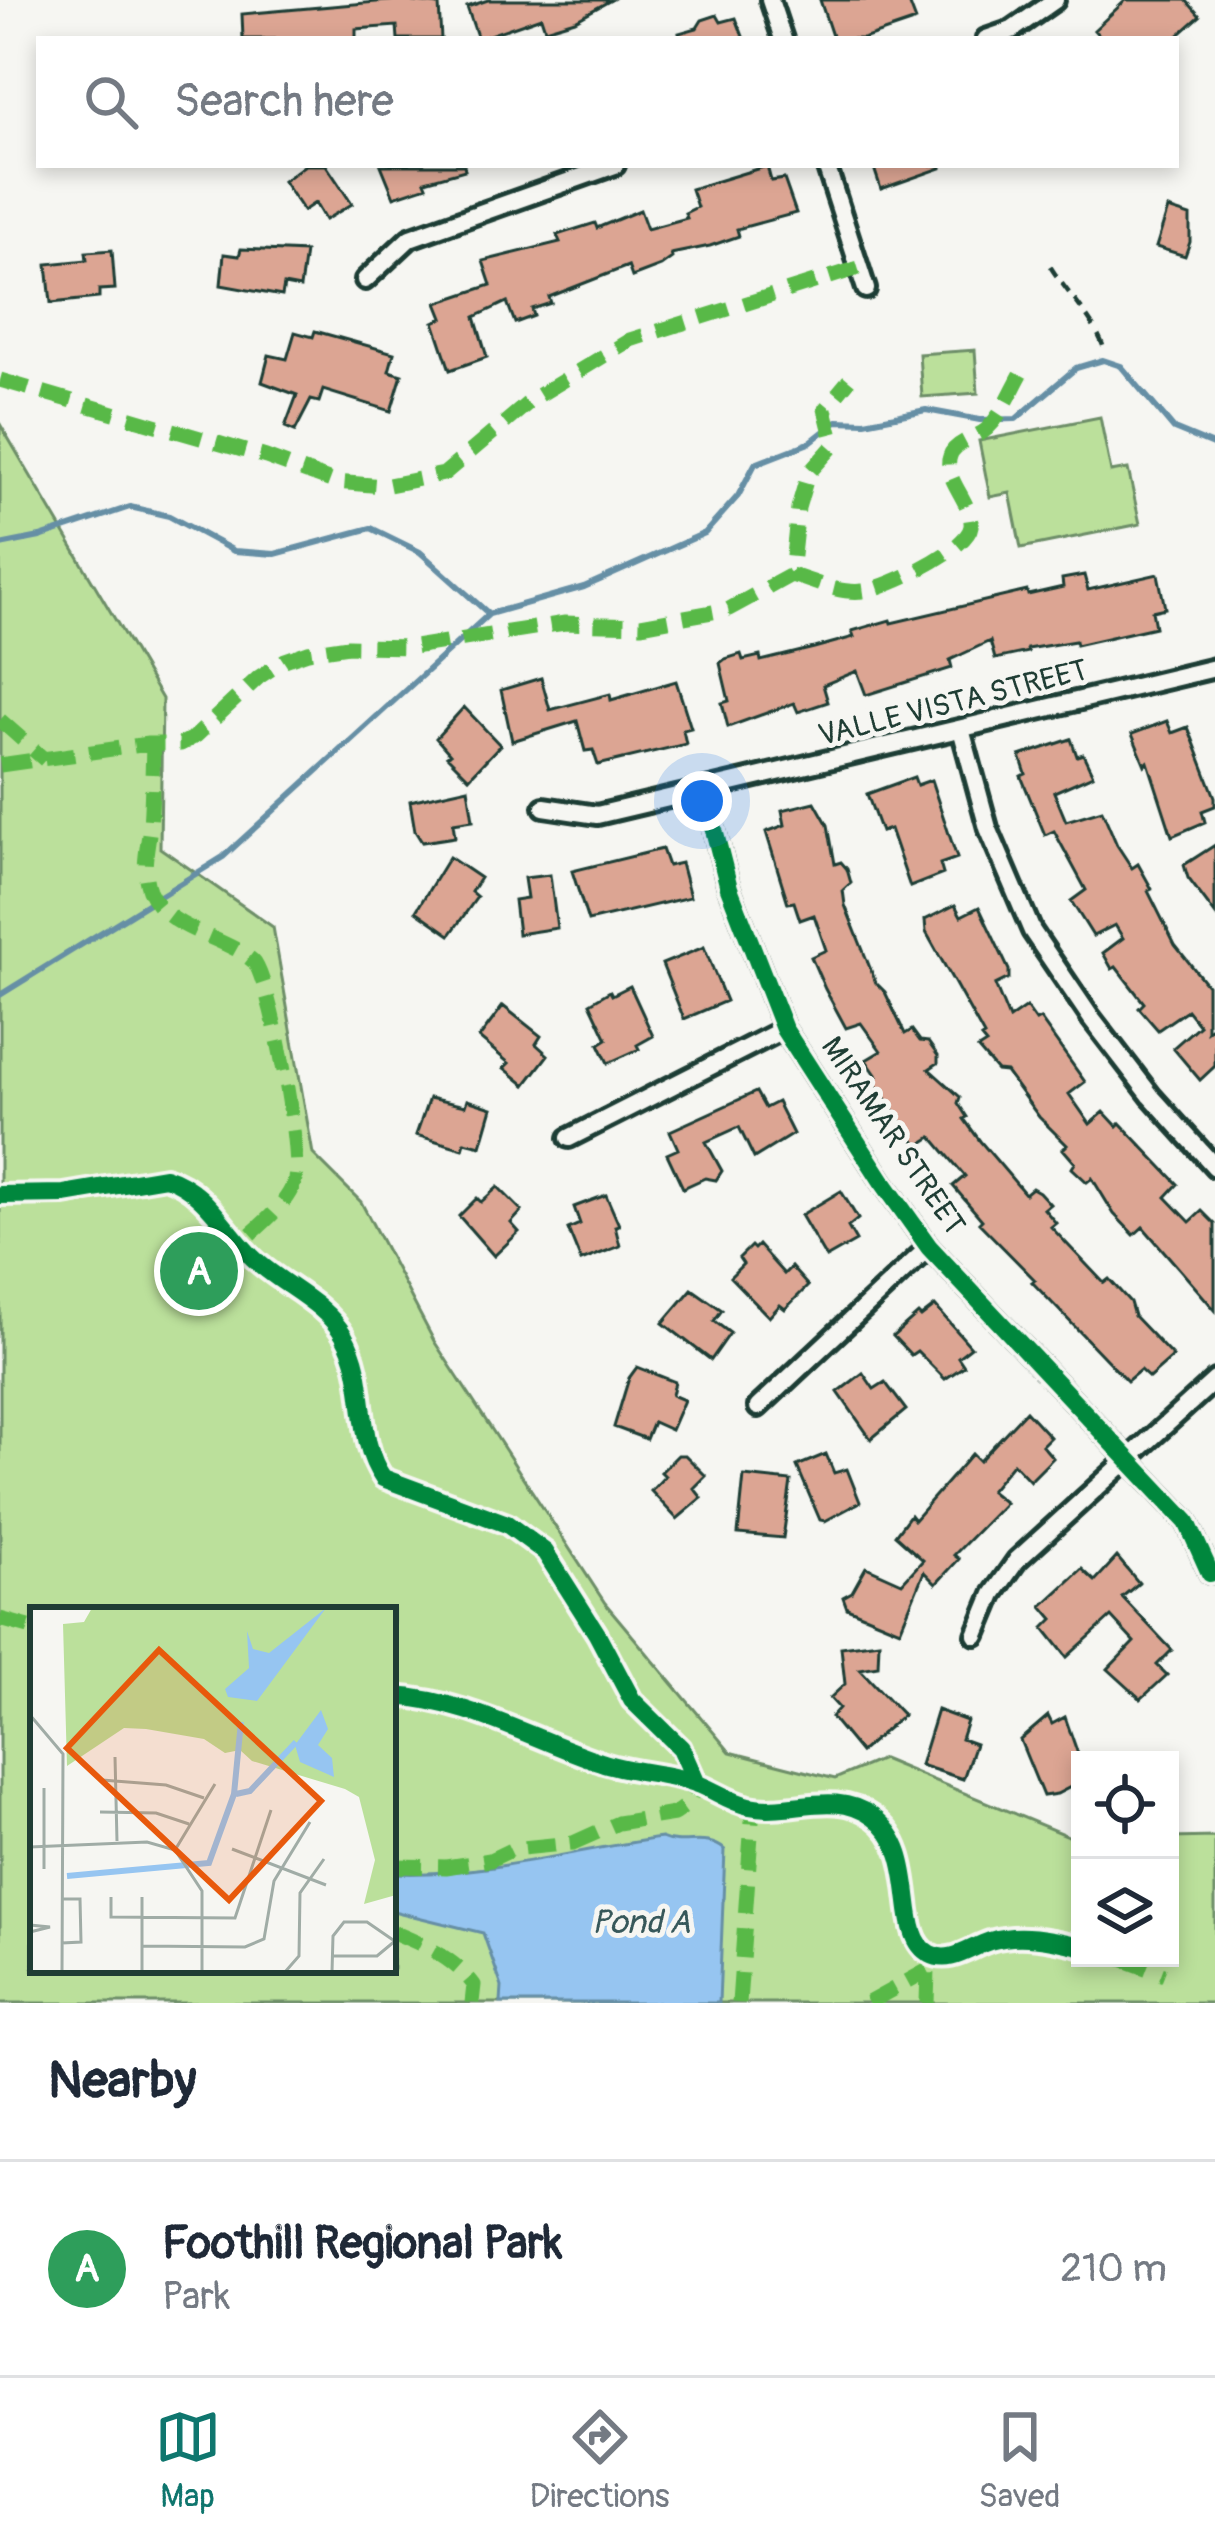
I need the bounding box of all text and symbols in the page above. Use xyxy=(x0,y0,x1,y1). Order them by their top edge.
search box xyxy=(36,36,1179,168)
icon: search xyxy=(78,69,144,135)
text: Search here xyxy=(174,74,394,130)
street label: VALLE VISTA STREET xyxy=(815,652,1091,754)
your location xyxy=(672,771,732,831)
street label: MIRAMAR STREET xyxy=(813,1030,973,1242)
pin: A xyxy=(160,1226,238,1316)
inset map xyxy=(30,1607,396,1973)
map controls xyxy=(1071,1751,1179,1967)
button: locate xyxy=(1071,1751,1179,1859)
button: layers xyxy=(1071,1859,1179,1967)
water label: Pond A xyxy=(591,1902,691,1943)
text: Nearby xyxy=(48,2049,196,2113)
text: Foothill Regional Park xyxy=(162,2216,562,2272)
text: A xyxy=(74,2244,100,2293)
text: 210 m xyxy=(1060,2244,1167,2293)
text: Park xyxy=(162,2272,230,2321)
tab: Map xyxy=(155,2404,221,2517)
tab: Directions xyxy=(530,2404,670,2517)
tab: Saved xyxy=(979,2404,1060,2517)

